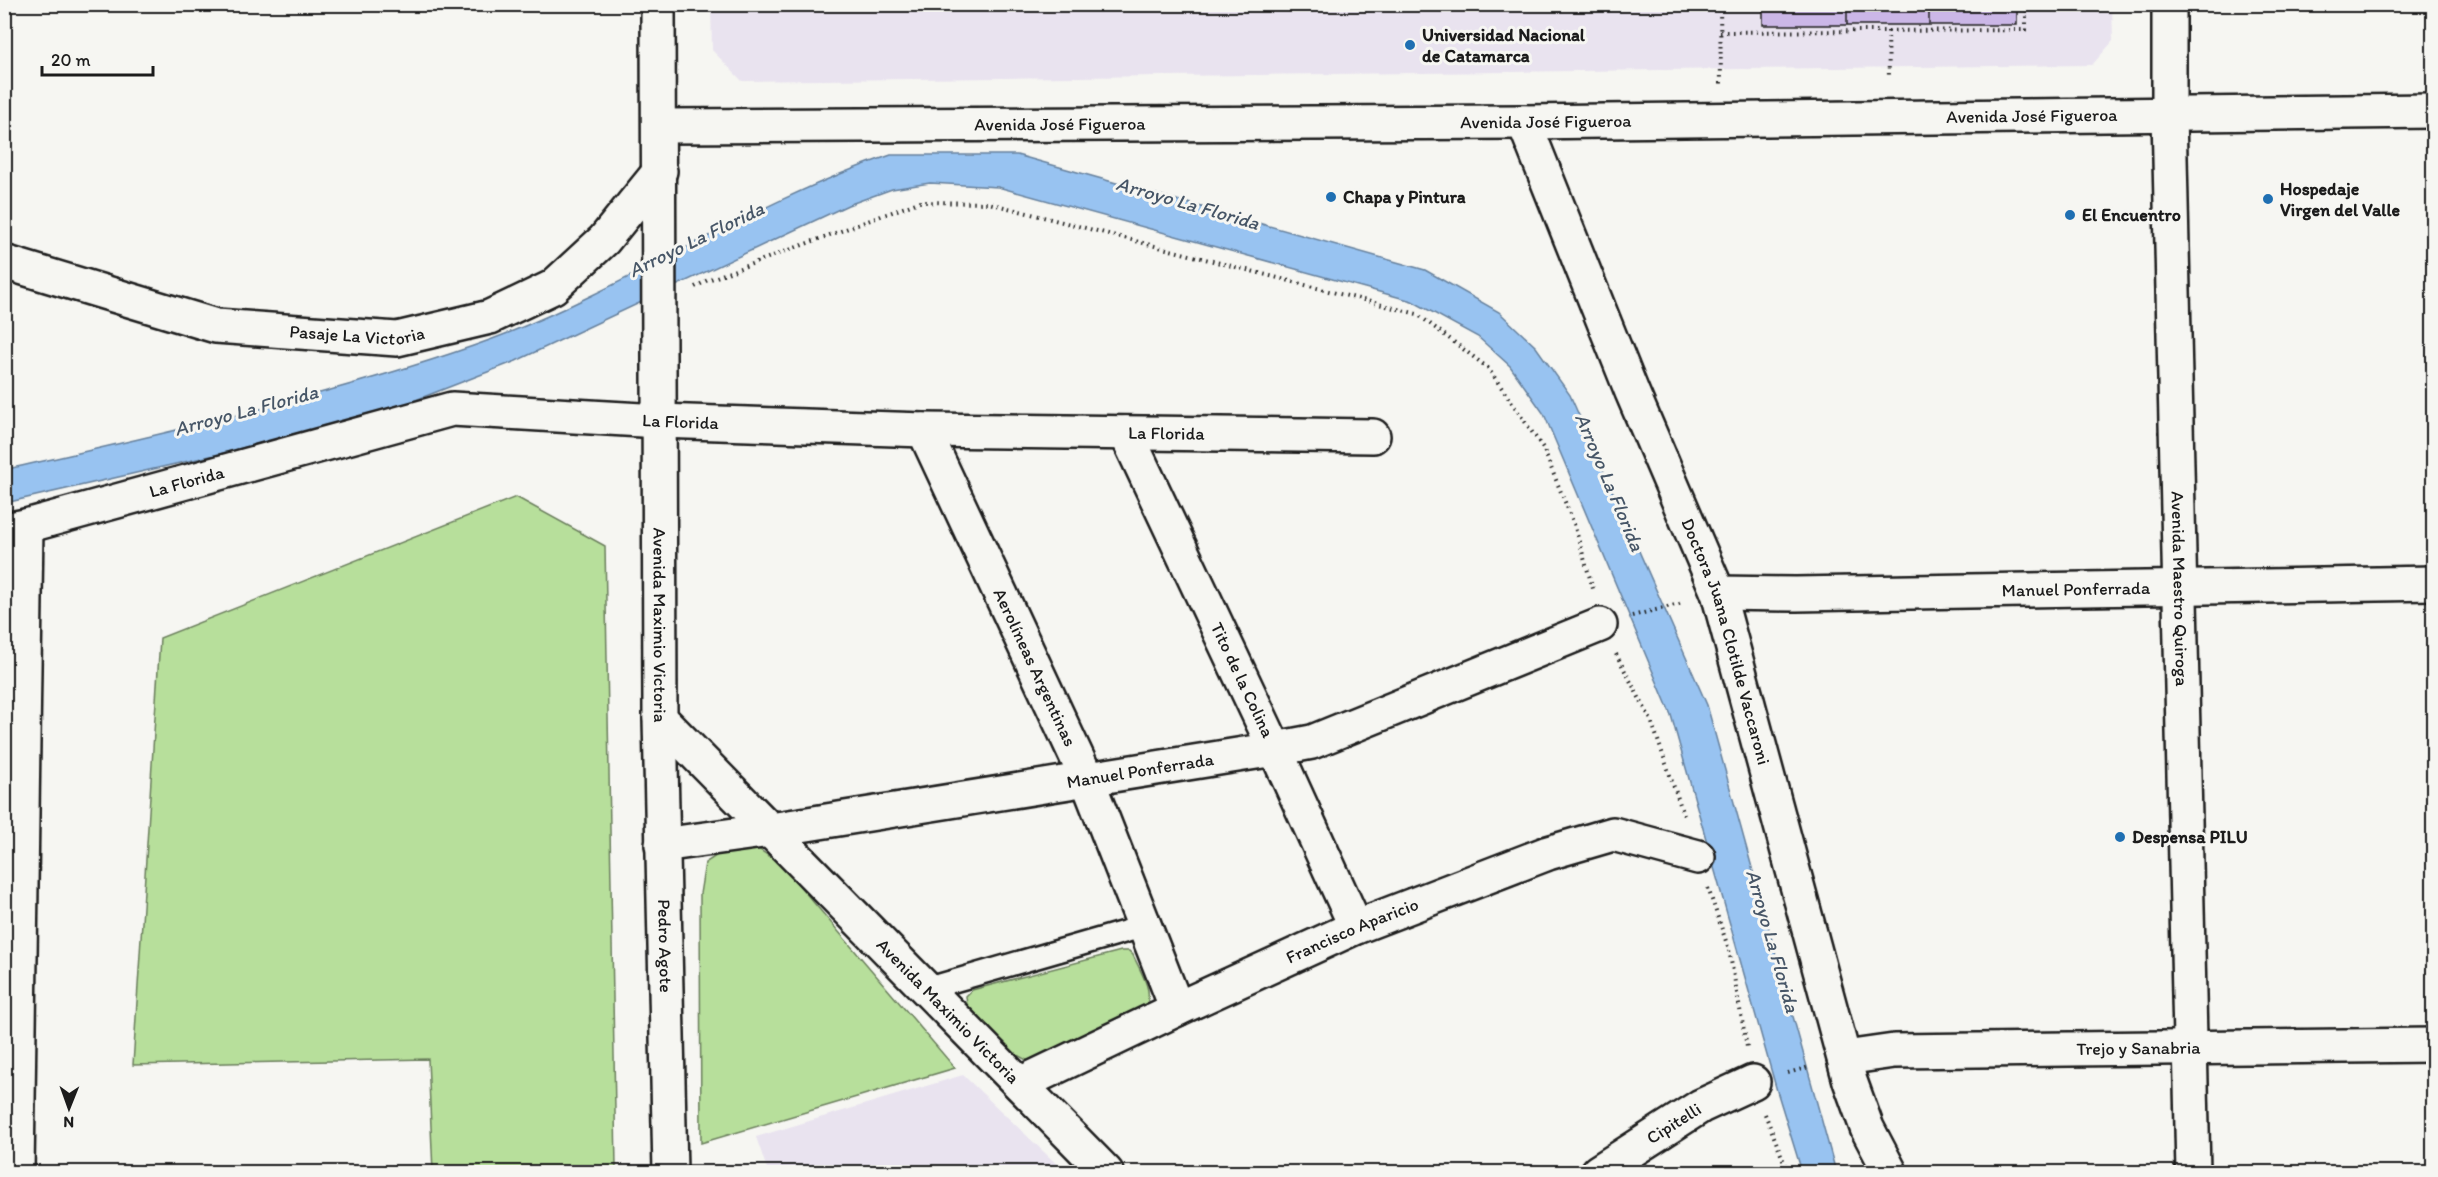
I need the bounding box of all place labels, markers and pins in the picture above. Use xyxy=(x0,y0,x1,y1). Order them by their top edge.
place label: Universidad Nacional de Catamarca xyxy=(1422,24,1586,67)
marker: Universidad Nacional de Catamarca xyxy=(1403,38,1417,52)
place label: Hospedaje Virgen del Valle xyxy=(2280,178,2400,221)
place label: Chapa y Pintura xyxy=(1343,186,1466,208)
marker: Chapa y Pintura xyxy=(1324,190,1338,204)
marker: Hospedaje Virgen del Valle xyxy=(2261,192,2275,206)
place label: El Encuentro xyxy=(2082,204,2181,226)
marker: El Encuentro xyxy=(2063,208,2077,222)
place label: Despensa PILU xyxy=(2132,826,2248,848)
marker: Despensa PILU xyxy=(2113,830,2127,844)

